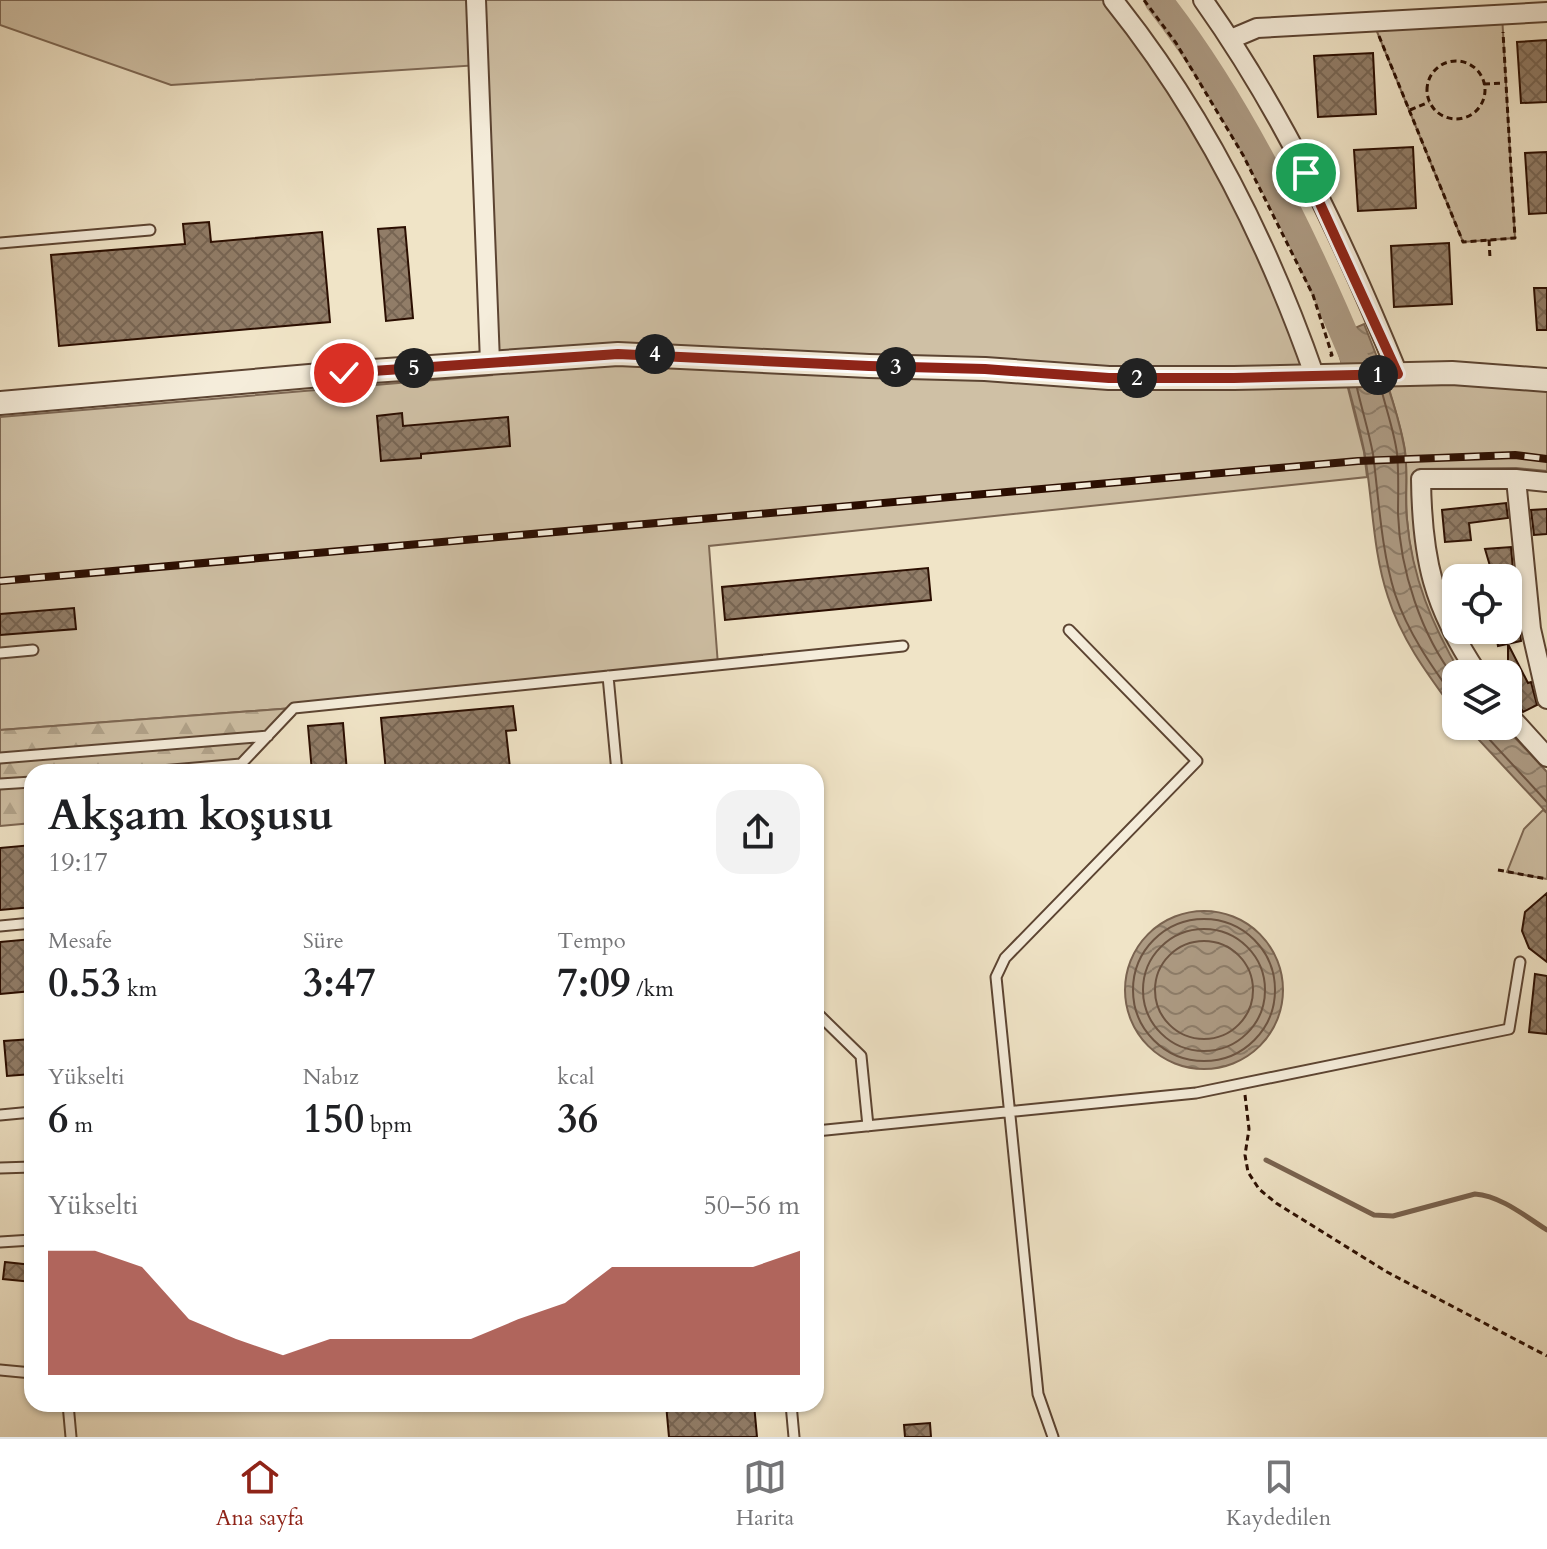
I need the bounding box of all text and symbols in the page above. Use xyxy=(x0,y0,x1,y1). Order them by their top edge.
pin xyxy=(1272,139,1340,207)
icon: arrive xyxy=(1284,151,1328,195)
pin: 4 xyxy=(635,334,675,374)
pin xyxy=(310,339,378,407)
text: 4 xyxy=(649,339,661,369)
pin: 3 xyxy=(876,347,916,387)
pin: 5 xyxy=(394,348,434,388)
icon: check xyxy=(322,351,366,395)
text: 3 xyxy=(890,352,902,382)
text: 5 xyxy=(408,353,420,383)
pin: 1 xyxy=(1358,355,1398,395)
pin: 2 xyxy=(1117,358,1157,398)
text: 1 xyxy=(1372,360,1384,390)
text: 2 xyxy=(1131,363,1143,393)
map controls xyxy=(1442,564,1522,740)
button: locate xyxy=(1442,564,1522,644)
button: layers xyxy=(1442,660,1522,740)
text: Akşam koşusu xyxy=(48,785,334,845)
button: share xyxy=(716,790,800,874)
text: 19:17 xyxy=(48,845,108,880)
text: Mesafe xyxy=(48,926,112,956)
text: Süre xyxy=(303,926,344,956)
text: Tempo xyxy=(557,926,626,956)
text: 0.53 xyxy=(48,956,121,1011)
text: 3:47 xyxy=(303,956,376,1011)
text: 7:09 xyxy=(557,956,630,1011)
text: km xyxy=(121,974,157,1004)
text: /km xyxy=(630,974,674,1004)
text: Yükselti xyxy=(48,1062,124,1092)
text: Nabız xyxy=(303,1062,359,1092)
text: kcal xyxy=(557,1062,594,1092)
text: 6 xyxy=(48,1092,69,1147)
text: 150 xyxy=(303,1092,364,1147)
text: 36 xyxy=(557,1092,598,1147)
text: m xyxy=(69,1110,93,1140)
text: bpm xyxy=(364,1110,412,1140)
text: Yükselti xyxy=(48,1188,138,1223)
text: 50–56 m xyxy=(703,1188,800,1223)
tab: Ana sayfa xyxy=(216,1455,304,1533)
tab: Harita xyxy=(736,1455,794,1533)
tab: Kaydedilen xyxy=(1226,1455,1331,1533)

